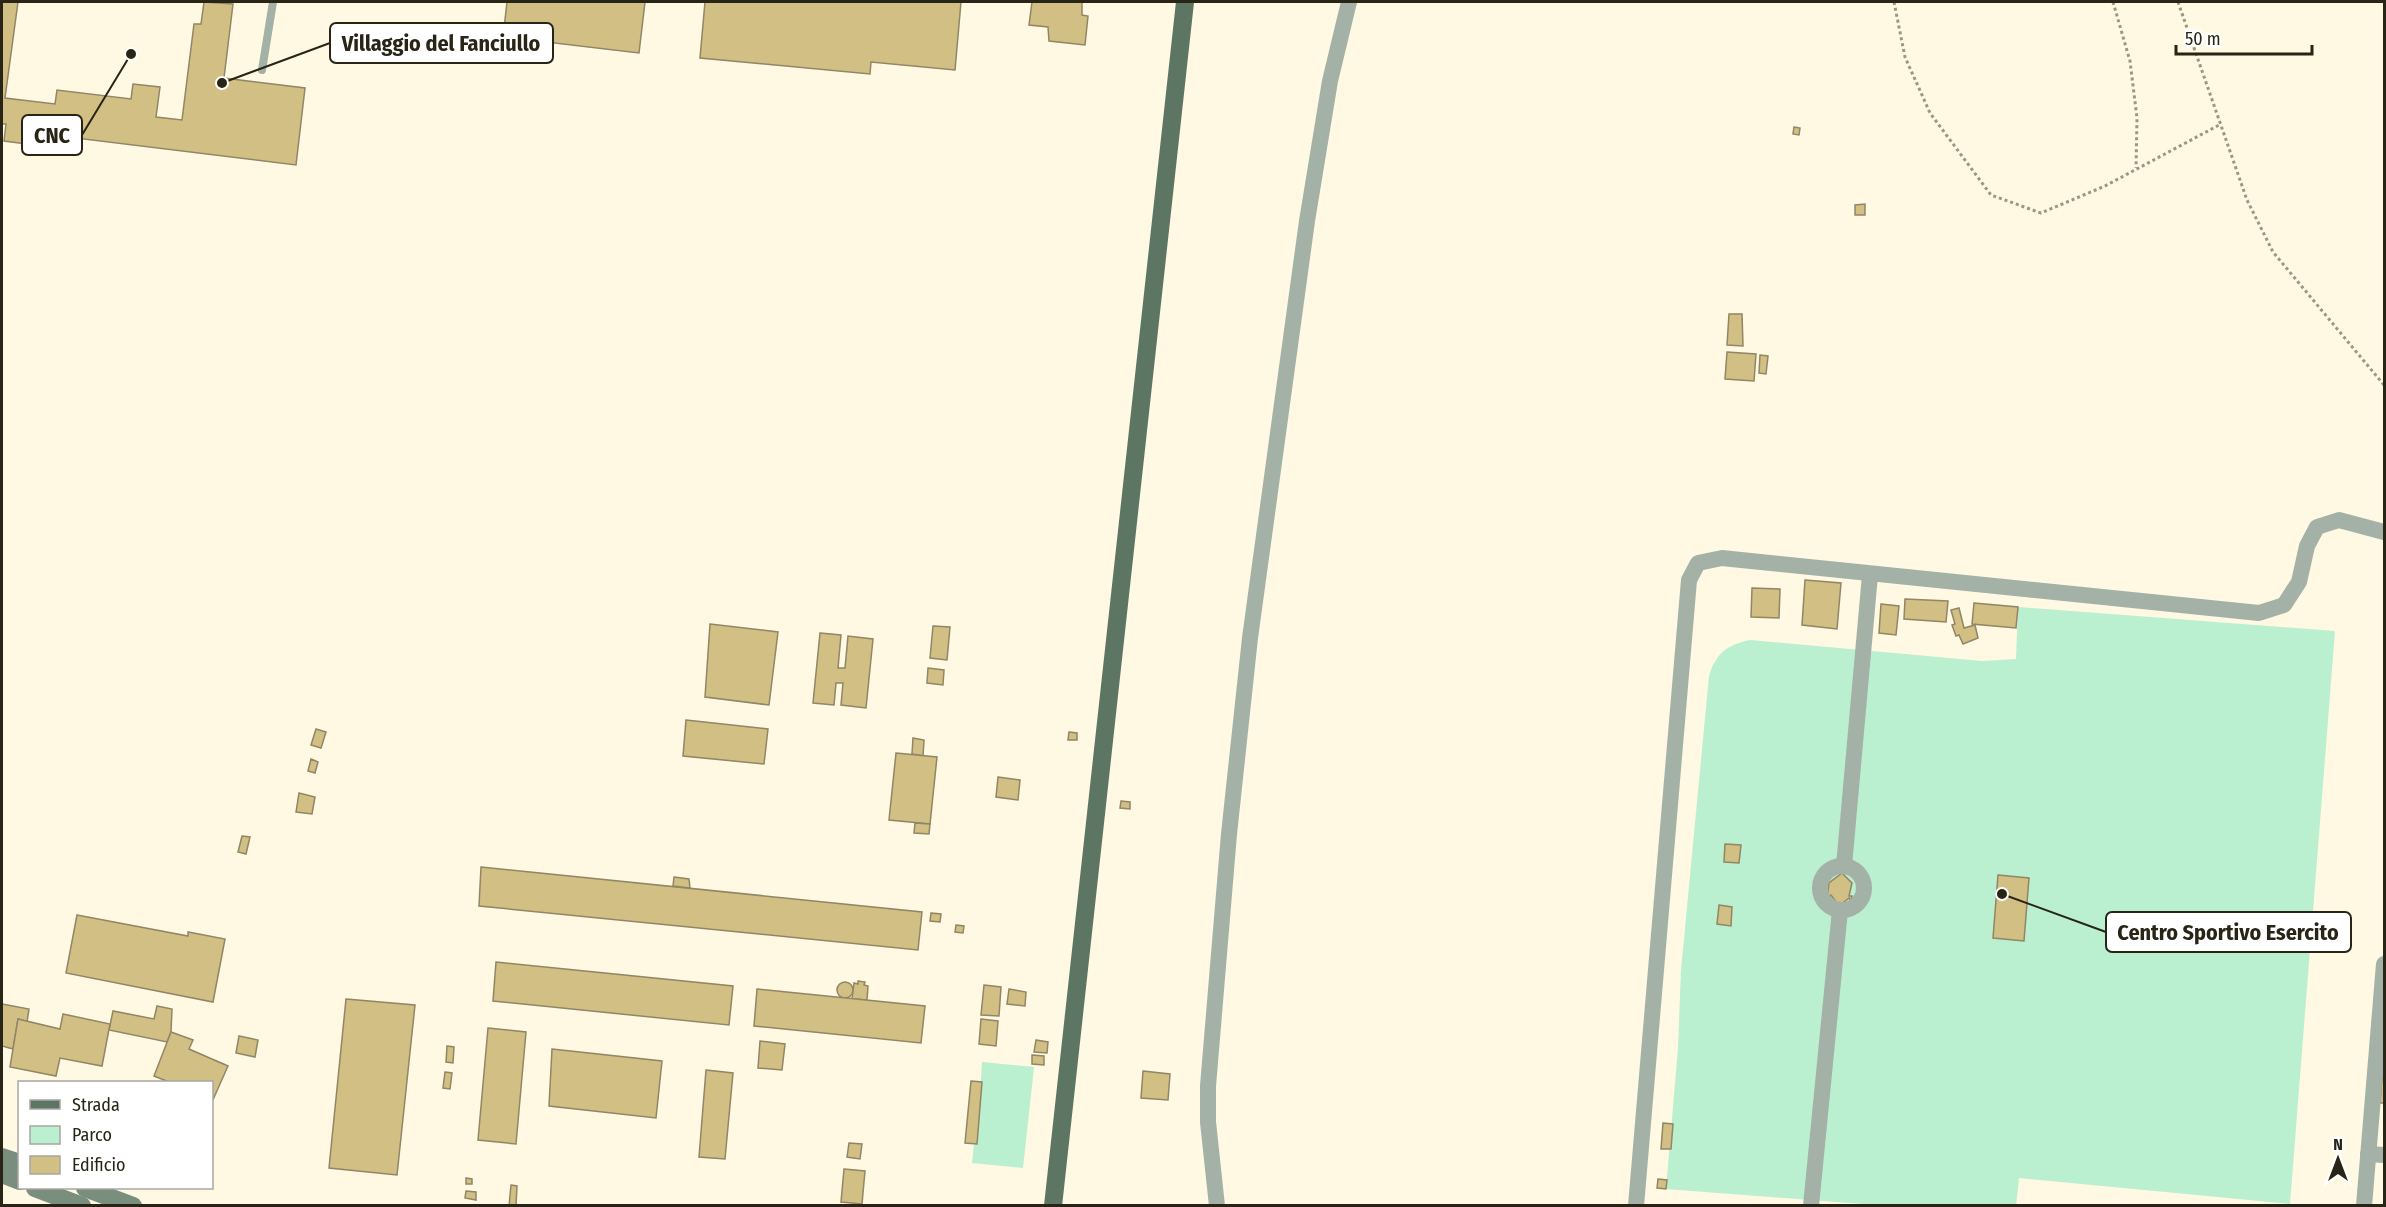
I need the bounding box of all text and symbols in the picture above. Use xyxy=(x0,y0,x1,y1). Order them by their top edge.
scale bar xyxy=(2176,18,2312,56)
callout: Villaggio del Fanciullo xyxy=(330,23,553,63)
text: 50 m xyxy=(2185,28,2221,50)
text: Villaggio del Fanciullo xyxy=(341,30,541,57)
callout: CNC xyxy=(22,115,82,155)
text: CNC xyxy=(34,122,71,149)
callout: Centro Sportivo Esercito xyxy=(2106,912,2351,952)
text: Centro Sportivo Esercito xyxy=(2117,919,2339,946)
legend xyxy=(18,1081,213,1189)
text: Strada xyxy=(72,1094,120,1116)
text: Parco xyxy=(72,1124,112,1146)
north arrow xyxy=(2308,1129,2368,1189)
text: N xyxy=(2333,1135,2343,1154)
text: Edificio xyxy=(72,1154,125,1176)

